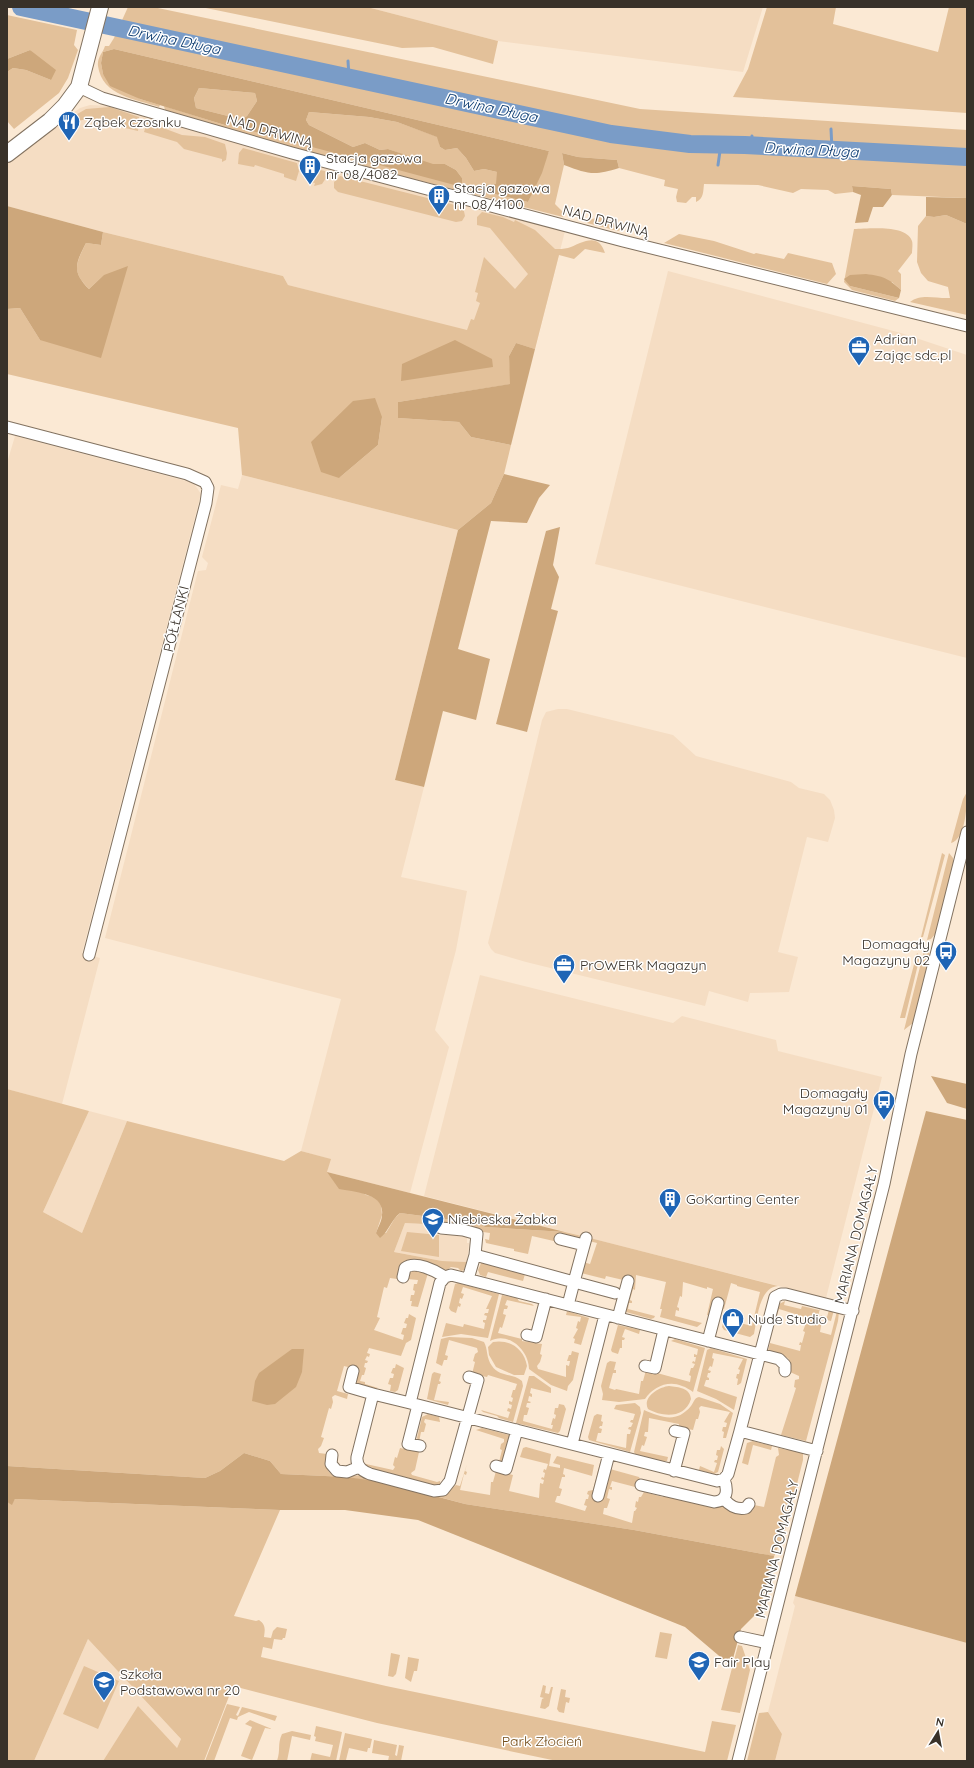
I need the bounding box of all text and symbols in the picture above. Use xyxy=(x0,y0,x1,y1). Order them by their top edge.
water label: Drwina Długa xyxy=(126,20,223,59)
water label: Drwina Długa xyxy=(443,88,540,127)
restaurant icon: Ząbek czosnku xyxy=(56,109,82,142)
street label: NAD DRWINĄ xyxy=(225,110,316,152)
place label: Ząbek czosnku xyxy=(84,113,182,131)
water label: Drwina Długa xyxy=(763,138,860,162)
place label: Stacja gazowa nr 08/4082 xyxy=(326,149,422,183)
building icon: Stacja gazowa nr 08/4082 xyxy=(297,153,323,186)
place label: Stacja gazowa nr 08/4100 xyxy=(454,179,550,213)
building icon: Stacja gazowa nr 08/4100 xyxy=(426,183,452,216)
street label: NAD DRWINĄ xyxy=(561,201,652,241)
place label: Adrian Zając sdc.pl xyxy=(874,330,951,364)
office icon: Adrian Zając sdc.pl xyxy=(846,334,872,367)
street label: PÓŁŁANKI xyxy=(159,584,193,654)
place label: Domagały Magazyny 02 xyxy=(842,935,930,969)
bus stop icon: Domagały Magazyny 02 xyxy=(933,939,959,972)
office icon: PrOWERk Magazyn xyxy=(551,952,577,985)
place label: PrOWERk Magazyn xyxy=(580,956,707,974)
place label: Domagały Magazyny 01 xyxy=(783,1084,868,1118)
bus stop icon: Domagały Magazyny 01 xyxy=(871,1088,897,1121)
street label: MARIANA DOMAGAŁY xyxy=(830,1164,882,1306)
building icon: GoKarting Center xyxy=(657,1186,683,1219)
place label: GoKarting Center xyxy=(686,1190,800,1208)
school or university icon: Niebieska Żabka xyxy=(420,1206,446,1239)
place label: Niebieska Żabka xyxy=(448,1210,557,1228)
shop icon: Nude Studio xyxy=(720,1306,746,1339)
place label: Nude Studio xyxy=(748,1310,827,1328)
street label: MARIANA DOMAGAŁY xyxy=(751,1478,803,1620)
school or university icon: Fair Play xyxy=(686,1649,712,1682)
place label: Fair Play xyxy=(714,1653,770,1671)
place label: Szkoła Podstawowa nr 20 xyxy=(120,1665,240,1699)
school or university icon: Szkoła Podstawowa nr 20 xyxy=(91,1669,117,1702)
north arrow xyxy=(918,1712,958,1752)
text: N xyxy=(935,1715,945,1730)
park label: Park Złocień xyxy=(502,1732,582,1750)

